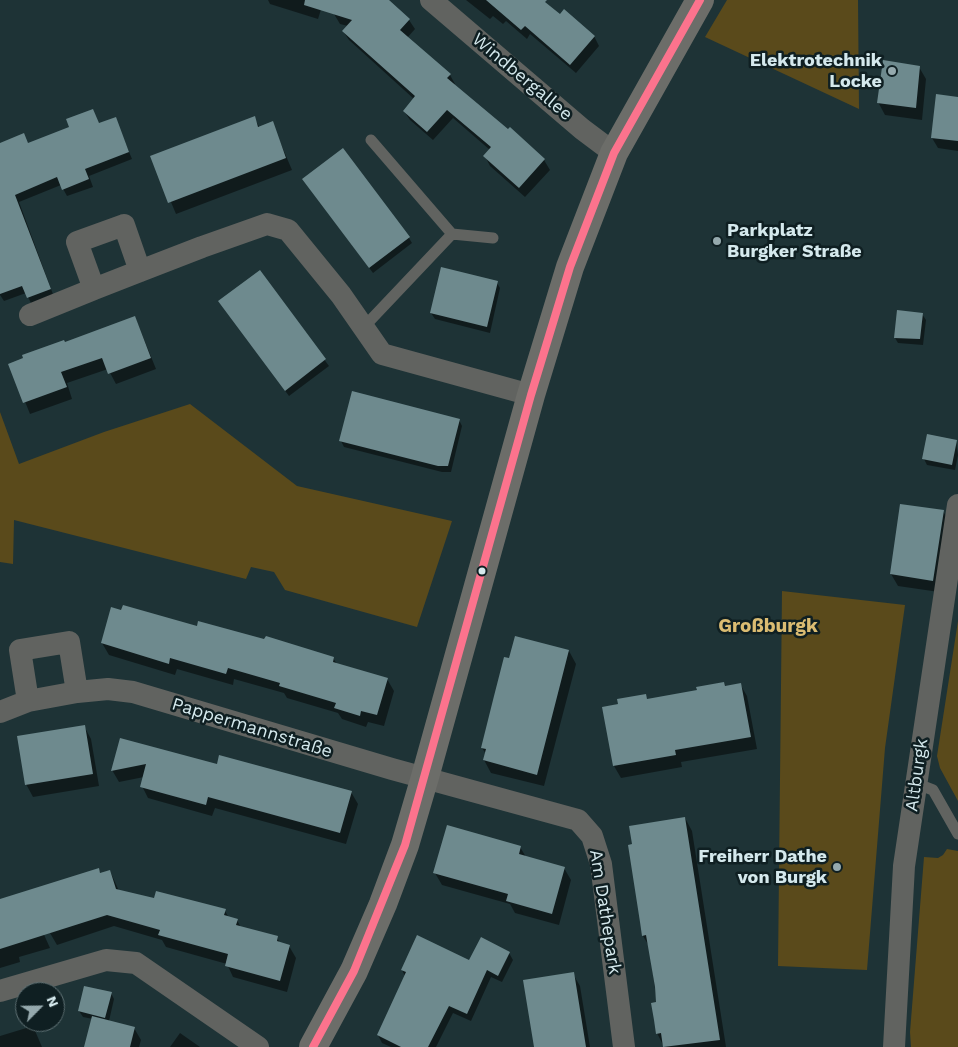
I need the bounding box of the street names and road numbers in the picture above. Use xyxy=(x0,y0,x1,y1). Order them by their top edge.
street label: Windbergallee xyxy=(467,29,577,125)
street label: Pappermannstraße xyxy=(169,693,335,763)
street label: Altburgk xyxy=(901,737,933,813)
street label: Am Dathepark xyxy=(584,848,626,976)

